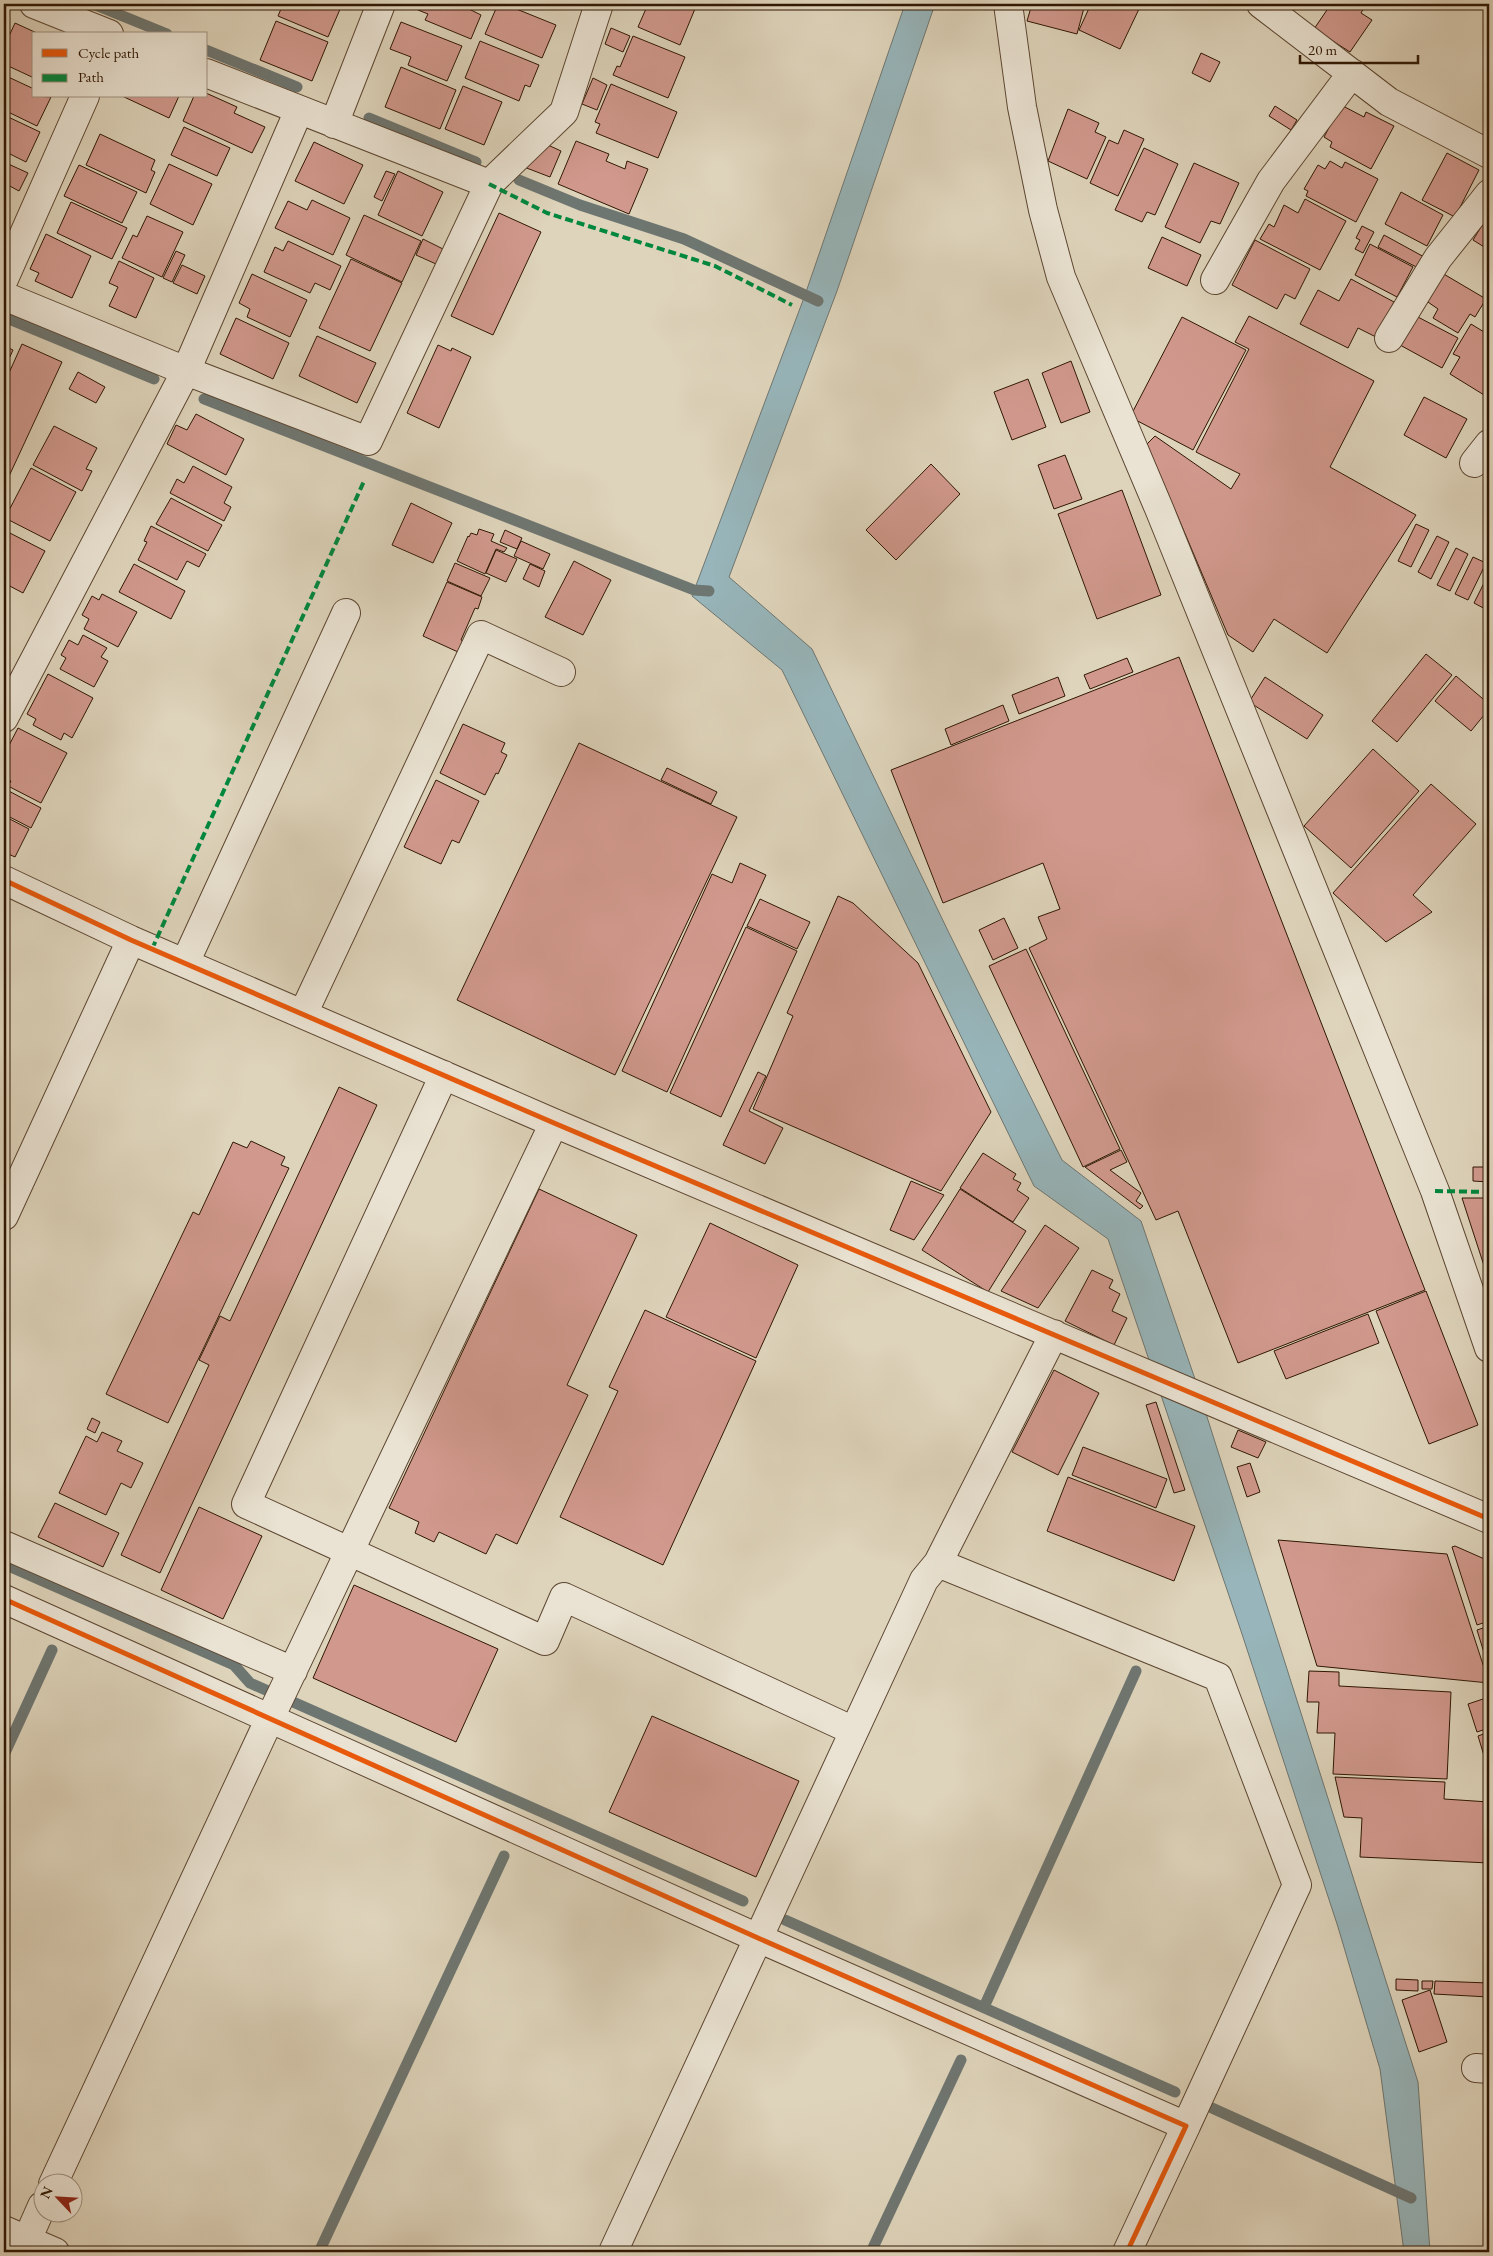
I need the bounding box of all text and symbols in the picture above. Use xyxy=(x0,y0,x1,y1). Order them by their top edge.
legend xyxy=(32,32,208,98)
scale bar xyxy=(1300,32,1418,64)
text: 20 m xyxy=(1308,40,1337,59)
text: Cycle path xyxy=(78,43,140,62)
text: Path xyxy=(78,67,104,86)
north arrow xyxy=(32,2174,82,2224)
text: N xyxy=(36,2183,57,2201)

